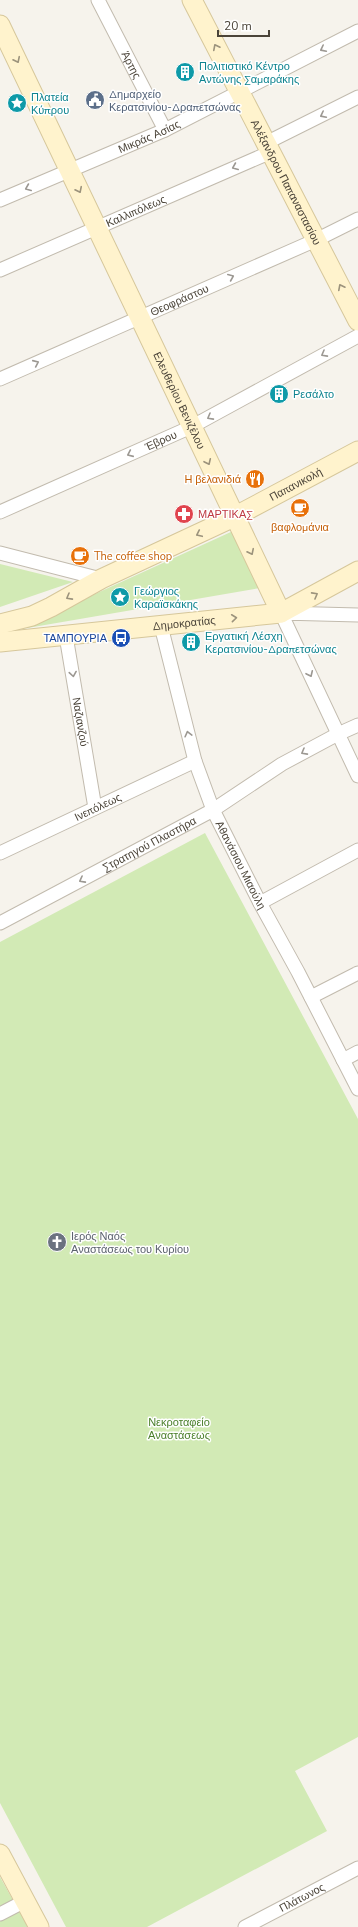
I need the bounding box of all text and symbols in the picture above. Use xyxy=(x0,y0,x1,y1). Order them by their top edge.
scale bar xyxy=(218,12,269,38)
text: 20 m xyxy=(224,18,252,34)
one-way arrow xyxy=(213,44,221,51)
one-way arrow xyxy=(320,45,328,52)
street label: Άρτης xyxy=(118,48,145,81)
one-way arrow xyxy=(12,56,20,63)
place label: Πολιτιστικό Κέντρο Αντώνης Σαμαράκης xyxy=(199,59,299,87)
building icon: Πολιτιστικό Κέντρο Αντώνης Σαμαράκης xyxy=(174,61,196,83)
place label: Δημαρχείο Κερατσινίου-Δραπετσώνας xyxy=(109,87,241,115)
public building icon: Δημαρχείο Κερατσινίου-Δραπετσώνας xyxy=(84,89,106,111)
place label: Πλατεία Κύπρου xyxy=(31,90,69,118)
place icon: Πλατεία Κύπρου xyxy=(6,92,28,114)
one-way arrow xyxy=(320,110,327,118)
street label: Μικράς Ασίας xyxy=(116,116,183,157)
street label: Αλέξανδρου Παπαναστασίου xyxy=(247,117,325,247)
one-way arrow xyxy=(232,163,239,171)
one-way arrow xyxy=(25,183,33,191)
one-way arrow xyxy=(74,186,82,194)
street label: Καλλιπόλεως xyxy=(103,191,168,231)
one-way arrow xyxy=(228,273,235,281)
street label: Θεοφράστου xyxy=(148,281,211,320)
one-way arrow xyxy=(338,283,345,291)
street label: Ελευθερίου Βενιζέλου xyxy=(150,349,209,451)
one-way arrow xyxy=(321,350,328,357)
one-way arrow xyxy=(31,360,39,368)
building icon: Ρεσάλτο xyxy=(268,383,290,405)
place label: Ρεσάλτο xyxy=(293,387,334,402)
one-way arrow xyxy=(207,412,214,420)
street label: Έβρου xyxy=(142,427,179,454)
one-way arrow xyxy=(126,450,133,458)
one-way arrow xyxy=(203,458,211,466)
street label: Παπανικολή xyxy=(267,464,325,504)
restaurant icon: Η βελανιδιά xyxy=(244,468,266,490)
place label: Η βελανιδιά xyxy=(184,472,242,487)
cafe icon: βαφλομάνια xyxy=(289,497,311,519)
pharmacy icon: ΜΑΡΤΙΚΑΣ xyxy=(173,503,195,525)
place label: ΜΑΡΤΙΚΑΣ xyxy=(198,507,253,522)
place label: βαφλομάνια xyxy=(271,520,330,535)
one-way arrow xyxy=(195,529,203,537)
cafe icon: The coffee shop xyxy=(69,545,91,567)
one-way arrow xyxy=(246,548,254,555)
place label: The coffee shop xyxy=(94,549,172,564)
place label: Γεώργιος Καραϊσκάκης xyxy=(134,584,198,612)
place icon: Γεώργιος Καραϊσκάκης xyxy=(109,586,131,608)
one-way arrow xyxy=(66,592,73,599)
one-way arrow xyxy=(311,592,318,599)
street label: Δημοκρατίας xyxy=(152,612,216,634)
one-way arrow xyxy=(231,614,237,623)
bus stop icon: ΤΑΜΠΟΥΡΙΑ xyxy=(110,627,132,649)
place label: Εργατική Λέσχη Κερατσινίου-Δραπετσώνας xyxy=(205,629,337,657)
place label: ΤΑΜΠΟΥΡΙΑ xyxy=(43,631,108,646)
building icon: Εργατική Λέσχη Κερατσινίου-Δραπετσώνας xyxy=(180,631,202,653)
one-way arrow xyxy=(305,670,313,677)
one-way arrow xyxy=(68,671,77,677)
street label: Ναζιανζού xyxy=(69,696,92,747)
one-way arrow xyxy=(184,730,193,737)
one-way arrow xyxy=(301,748,308,755)
street label: Ινεπόλεως xyxy=(72,789,124,824)
street label: Στρατηγού Πλαστήρα xyxy=(100,812,199,875)
street label: Αθανάσιου Μιαούλη xyxy=(212,818,270,912)
one-way arrow xyxy=(79,875,86,883)
place label: Ιερός Ναός Αναστάσεως του Κυρίου xyxy=(71,1229,189,1257)
church icon: Ιερός Ναός Αναστάσεως του Κυρίου xyxy=(46,1231,68,1253)
park label: Νεκροταφείο Αναστάσεως xyxy=(148,1415,210,1443)
street label: Πλάτωνος xyxy=(276,1879,327,1915)

